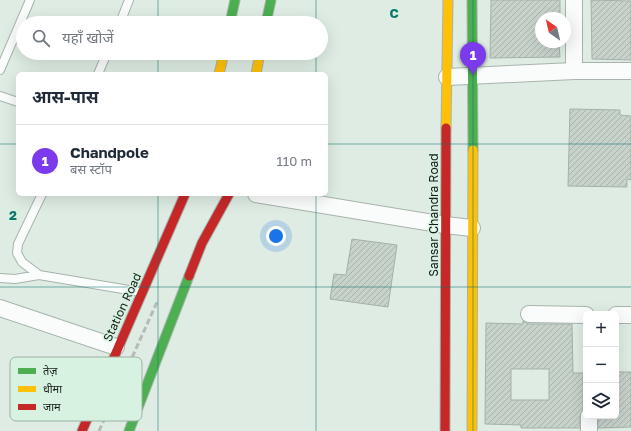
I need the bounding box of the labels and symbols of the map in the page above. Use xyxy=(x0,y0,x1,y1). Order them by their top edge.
text: C xyxy=(389,5,399,21)
north arrow xyxy=(535,12,571,48)
pin: 1 xyxy=(460,42,486,75)
street label: Sansar Chandra Road xyxy=(426,153,441,277)
text: 2 xyxy=(9,207,17,223)
your location xyxy=(266,226,286,246)
street label: Station Road xyxy=(100,270,144,344)
legend xyxy=(10,357,142,421)
text: तेज़ xyxy=(43,364,58,377)
text: धीमा xyxy=(43,382,62,395)
text: जाम xyxy=(43,400,61,413)

